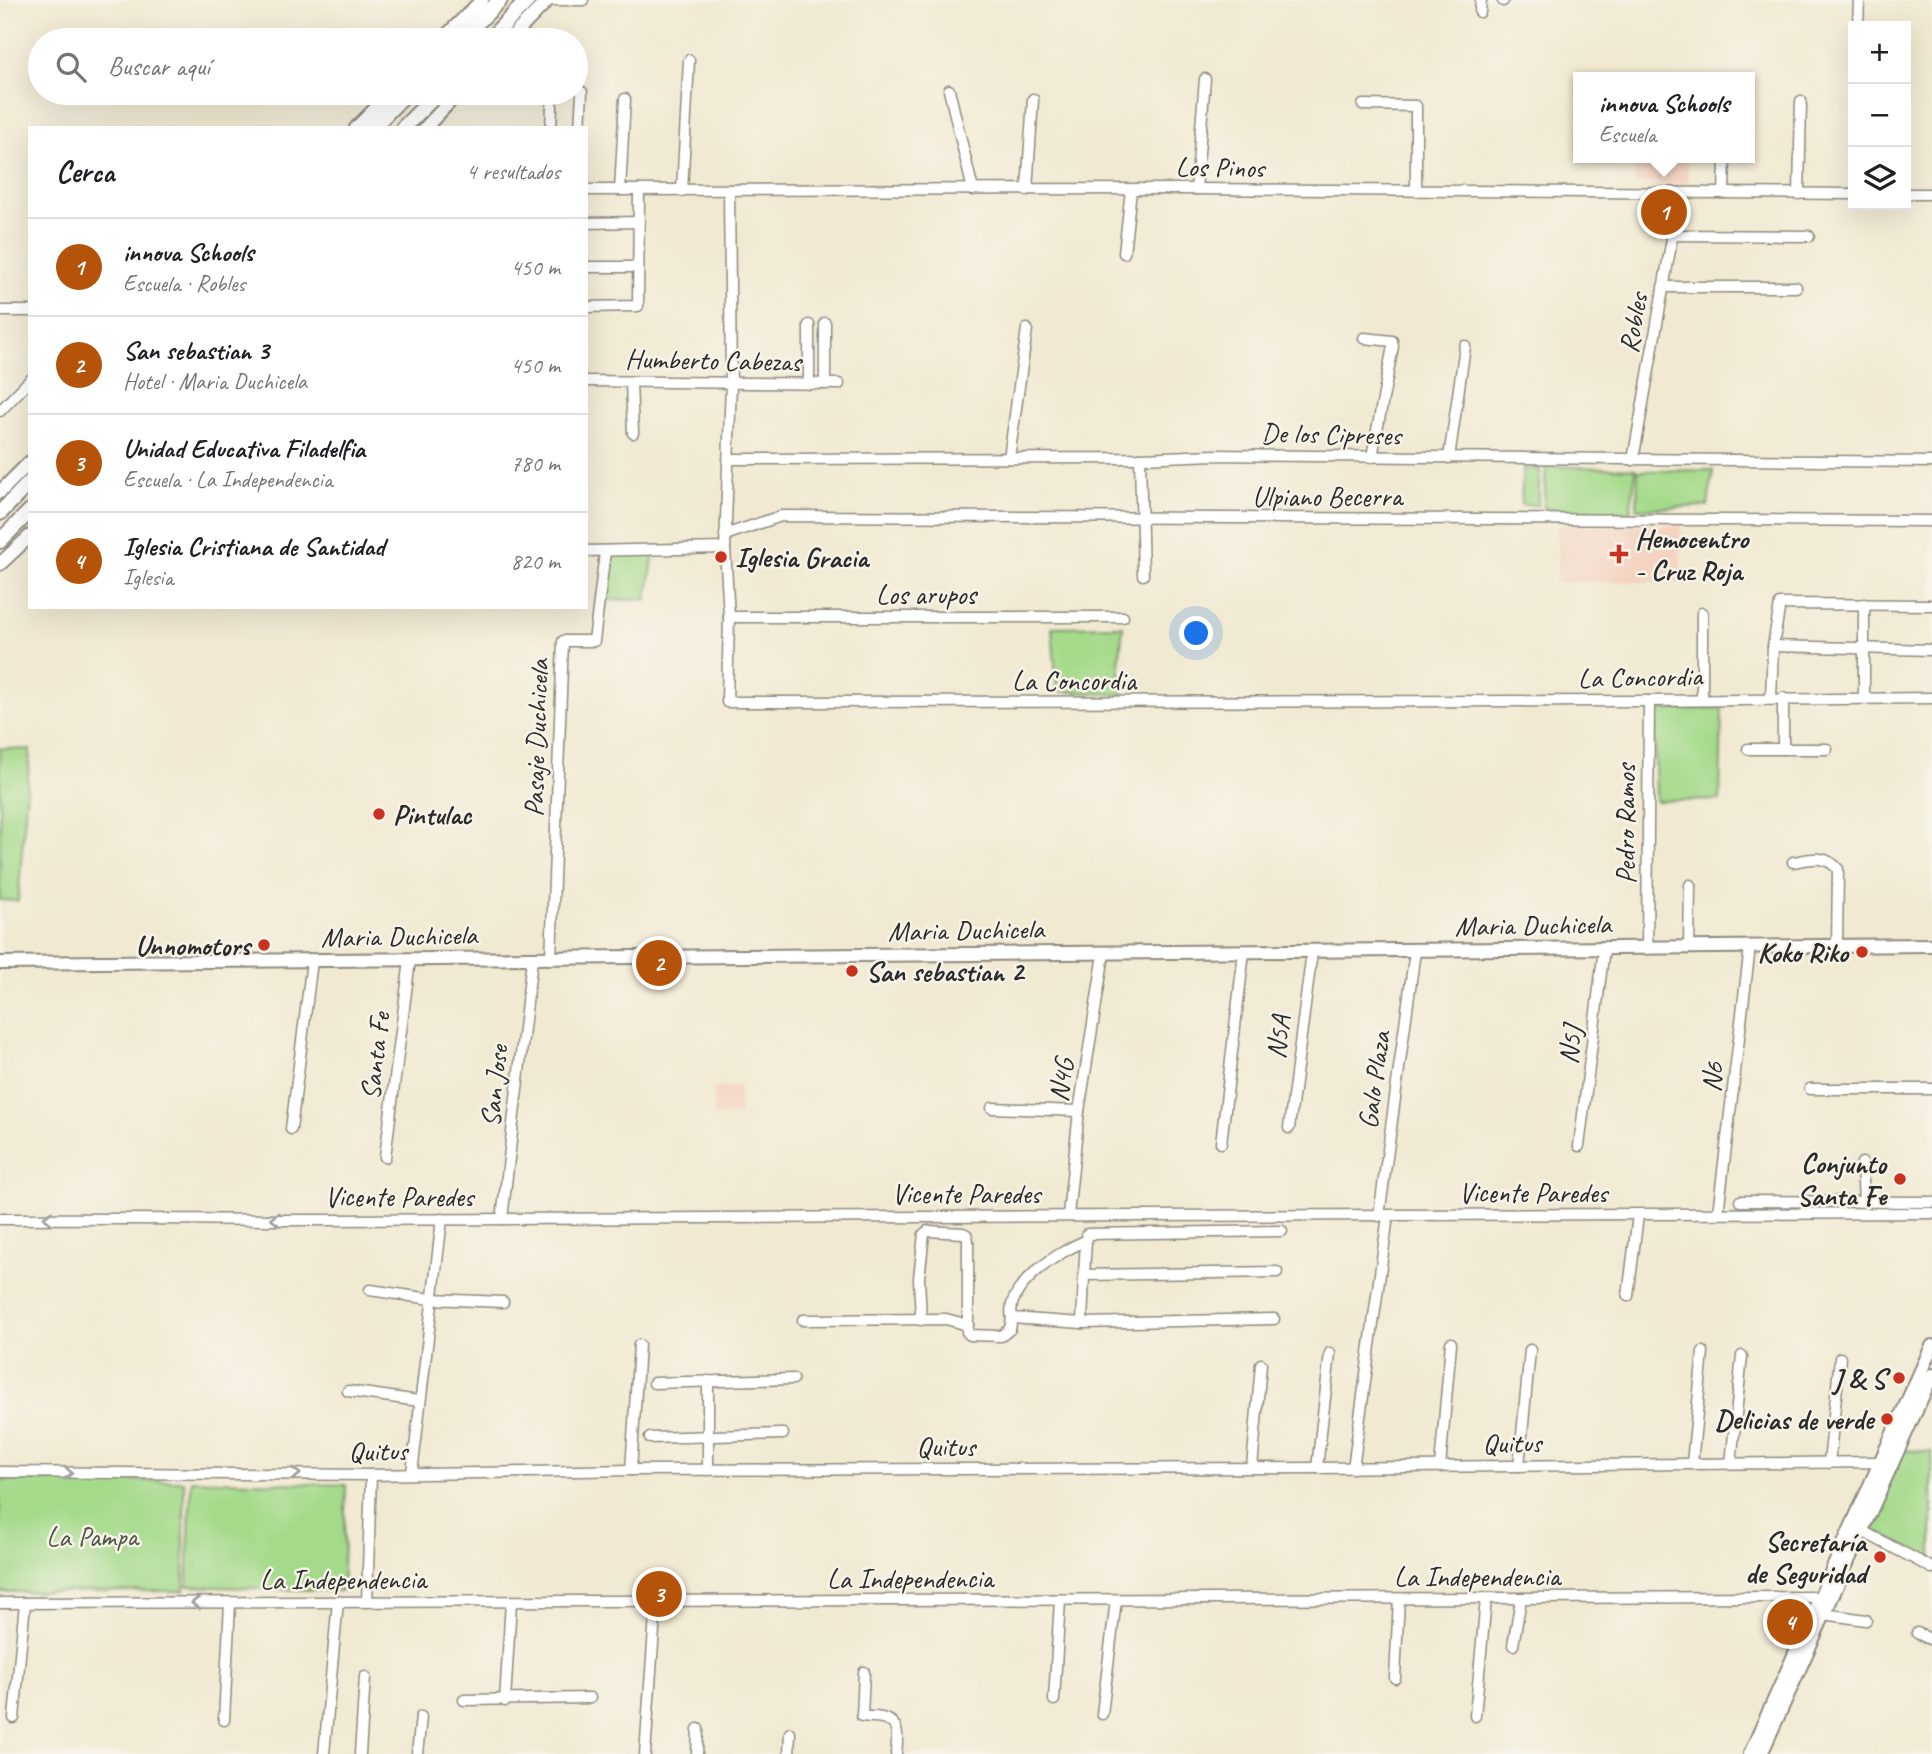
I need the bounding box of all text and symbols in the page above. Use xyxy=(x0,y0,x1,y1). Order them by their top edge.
map controls xyxy=(1848,21,1911,210)
button: + xyxy=(1848,21,1911,84)
search box xyxy=(28,28,588,105)
icon: search xyxy=(52,48,90,86)
text: Buscar aquí xyxy=(108,50,210,83)
popup xyxy=(1573,72,1755,163)
button: − xyxy=(1848,84,1911,147)
text: innova Schools xyxy=(1599,87,1729,120)
text: Escuela xyxy=(1599,120,1656,149)
button: layers xyxy=(1848,147,1911,210)
street label: Los Pinos xyxy=(1175,149,1267,185)
text: Cerca xyxy=(56,153,114,191)
text: 4 resultados xyxy=(466,157,560,186)
pin: 1 xyxy=(1641,186,1687,238)
text: innova Schools xyxy=(123,236,254,269)
text: 1 xyxy=(74,253,84,282)
text: 450 m xyxy=(511,253,560,282)
text: Escuela · Robles xyxy=(123,269,245,298)
street label: Robles xyxy=(1611,288,1656,356)
text: San sebastian 3 xyxy=(123,334,269,367)
street label: Humberto Cabezas xyxy=(625,341,804,379)
text: 2 xyxy=(74,351,84,380)
text: 450 m xyxy=(511,351,560,380)
text: Hotel · Maria Duchicela xyxy=(123,367,307,396)
street label: De los Cipreses xyxy=(1261,415,1404,453)
text: Unidad Educativa Filadelfia xyxy=(123,432,365,465)
text: 3 xyxy=(74,449,84,478)
text: 780 m xyxy=(511,449,560,478)
text: Escuela · La Independencia xyxy=(123,465,332,494)
street label: Ulpiano Becerra xyxy=(1252,479,1404,514)
place label: Hemocentro - Cruz Roja xyxy=(1635,521,1750,588)
text: Iglesia Cristiana de Santidad xyxy=(123,530,385,563)
place label: Iglesia Gracia xyxy=(735,540,870,575)
marker: Hemocentro - Cruz Roja xyxy=(1609,544,1629,564)
text: 4 xyxy=(74,547,84,576)
text: 820 m xyxy=(511,547,560,576)
marker: Iglesia Gracia xyxy=(713,549,729,565)
text: Iglesia xyxy=(123,563,173,592)
street label: Los arupos xyxy=(876,577,978,612)
your location xyxy=(1179,616,1213,650)
street label: Pasaje Duchicela xyxy=(516,657,556,817)
street label: La Concordia xyxy=(1578,658,1704,696)
street label: La Concordia xyxy=(1012,663,1138,698)
street label: Pedro Ramos xyxy=(1608,762,1643,884)
place label: Pintulac xyxy=(393,797,473,832)
marker: Pintulac xyxy=(371,806,387,822)
street label: Maria Duchicela xyxy=(1455,906,1613,944)
street label: Maria Duchicela xyxy=(888,911,1046,949)
street label: Maria Duchicela xyxy=(321,917,479,955)
place label: Unnomotors xyxy=(135,928,253,963)
place label: Koko Riko xyxy=(1758,935,1850,970)
marker: Unnomotors xyxy=(256,937,272,953)
pin: 2 xyxy=(636,937,682,989)
marker: Koko Riko xyxy=(1854,944,1870,960)
place label: San sebastian 2 xyxy=(866,954,1026,989)
marker: San sebastian 2 xyxy=(844,963,860,979)
street label: Santa Fe xyxy=(352,1009,398,1102)
street label: N5A xyxy=(1258,1011,1299,1061)
street label: N5J xyxy=(1550,1020,1590,1066)
street label: Galo Plaza xyxy=(1350,1027,1398,1131)
street label: San Jose xyxy=(472,1041,516,1129)
street label: N4G xyxy=(1040,1053,1082,1104)
street label: N6 xyxy=(1693,1059,1731,1094)
place label: Conjunto Santa Fe xyxy=(1797,1146,1889,1213)
marker: Conjunto Santa Fe xyxy=(1892,1171,1908,1187)
street label: Vicente Paredes xyxy=(1459,1175,1610,1210)
street label: Vicente Paredes xyxy=(892,1176,1043,1211)
street label: Vicente Paredes xyxy=(325,1179,476,1214)
one-way arrow xyxy=(42,1210,53,1226)
one-way arrow xyxy=(270,1211,280,1227)
place label: J & S xyxy=(1831,1361,1891,1396)
marker: J & S xyxy=(1891,1370,1907,1386)
place label: Delicias de verde xyxy=(1715,1402,1876,1437)
marker: Delicias de verde xyxy=(1879,1411,1895,1427)
street label: Quitus xyxy=(1482,1425,1544,1461)
street label: Quitus xyxy=(917,1429,978,1464)
street label: Quitus xyxy=(348,1433,410,1469)
one-way arrow xyxy=(63,1465,74,1481)
one-way arrow xyxy=(291,1466,301,1482)
park label: La Pampa xyxy=(46,1519,140,1554)
place label: Secretaría de Seguridad xyxy=(1745,1524,1871,1591)
marker: Secretaría de Seguridad xyxy=(1872,1549,1888,1565)
street label: La Independencia xyxy=(1394,1559,1563,1594)
street label: La Independencia xyxy=(827,1561,996,1596)
street label: La Independencia xyxy=(260,1562,429,1597)
pin: 3 xyxy=(636,1568,682,1620)
one-way arrow xyxy=(191,1595,201,1611)
pin: 4 xyxy=(1767,1596,1813,1648)

